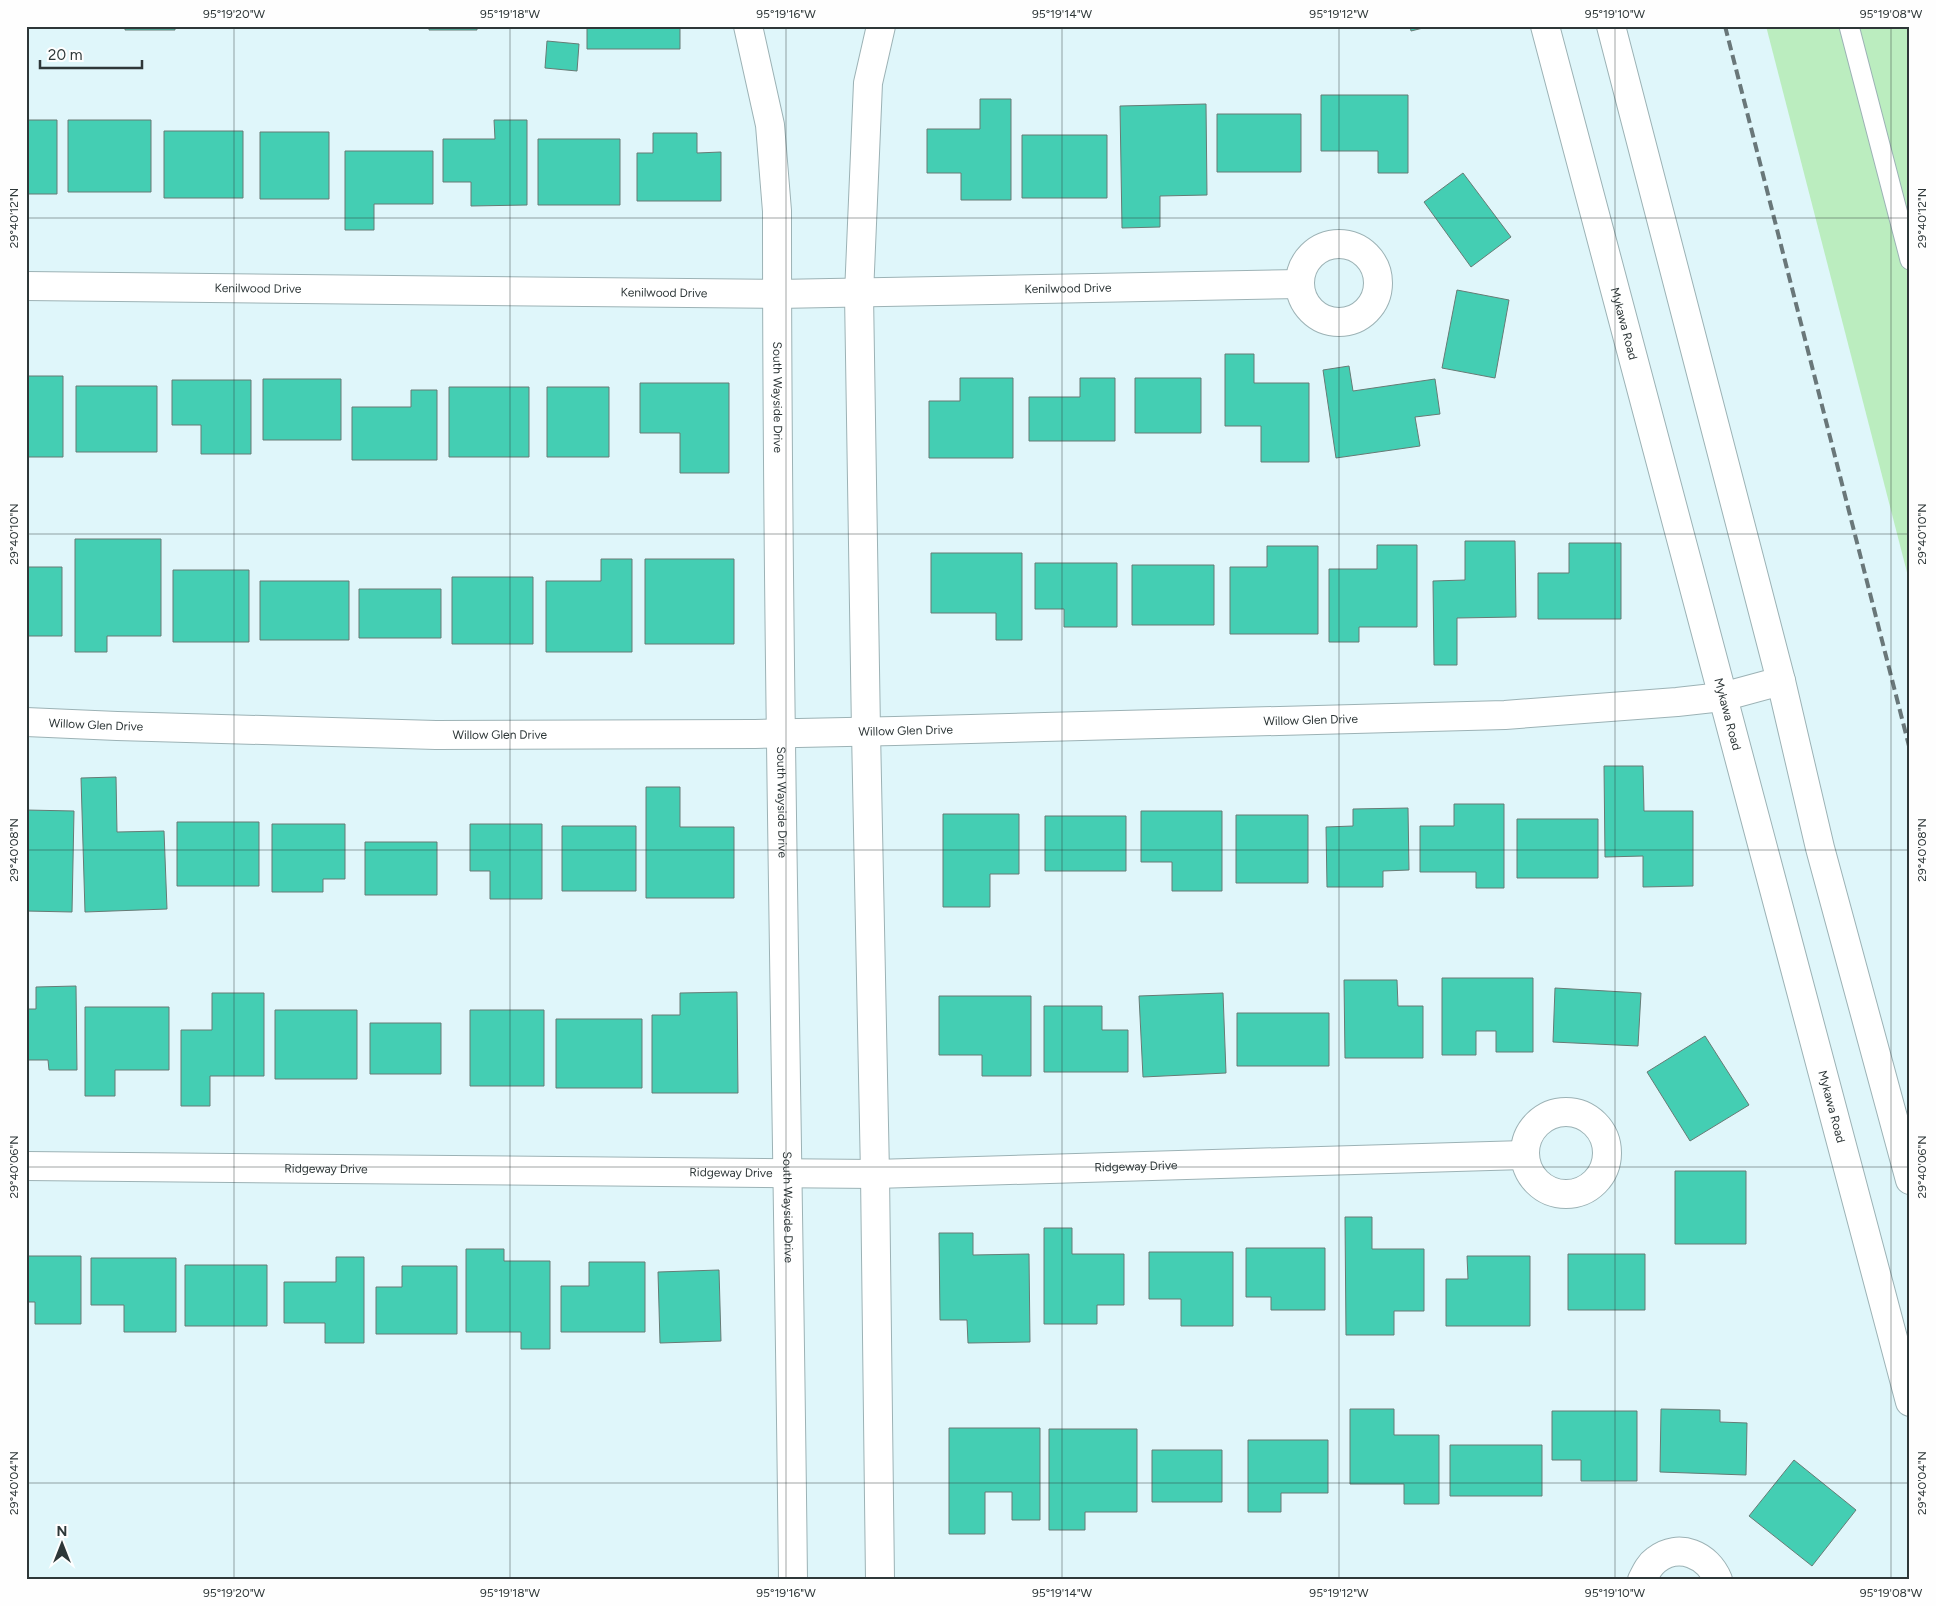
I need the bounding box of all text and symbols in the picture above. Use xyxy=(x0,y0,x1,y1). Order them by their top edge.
text: 95°19'20"W xyxy=(203,7,265,21)
text: 95°19'18"W xyxy=(480,7,540,21)
text: 95°19'16"W xyxy=(756,7,816,21)
text: 95°19'14"W xyxy=(1032,7,1092,21)
text: 95°19'12"W xyxy=(1309,7,1369,21)
text: 95°19'10"W xyxy=(1585,7,1646,21)
text: 95°19'08"W xyxy=(1860,7,1923,21)
scale bar xyxy=(40,38,142,70)
text: 20 m xyxy=(48,46,82,64)
text: 29°40'12"N xyxy=(7,188,21,248)
text: 29°40'12"N xyxy=(1915,188,1929,248)
street label: Kenilwood Drive xyxy=(214,281,302,296)
street label: Kenilwood Drive xyxy=(1024,281,1112,296)
street label: Kenilwood Drive xyxy=(620,285,708,300)
street label: Mykawa Road xyxy=(1608,286,1640,361)
street label: South Wayside Drive xyxy=(770,342,785,453)
text: 29°40'10"N xyxy=(7,503,21,565)
text: 29°40'10"N xyxy=(1915,503,1929,565)
street label: Mykawa Road xyxy=(1711,677,1744,752)
street label: Willow Glen Drive xyxy=(1263,712,1359,728)
street label: Willow Glen Drive xyxy=(48,716,144,734)
street label: Willow Glen Drive xyxy=(858,722,954,739)
street label: Willow Glen Drive xyxy=(452,728,548,742)
street label: South Wayside Drive xyxy=(774,746,790,859)
text: 29°40'08"N xyxy=(7,818,21,882)
text: 29°40'08"N xyxy=(1915,818,1929,882)
street label: Mykawa Road xyxy=(1815,1069,1848,1144)
text: 29°40'06"N xyxy=(7,1135,21,1199)
text: 29°40'06"N xyxy=(1915,1135,1929,1199)
street label: South Wayside Drive xyxy=(780,1151,796,1263)
street label: Ridgeway Drive xyxy=(1094,1158,1178,1175)
street label: Ridgeway Drive xyxy=(284,1161,368,1176)
street label: Ridgeway Drive xyxy=(689,1165,773,1180)
text: 29°40'04"N xyxy=(7,1451,21,1515)
text: 29°40'04"N xyxy=(1915,1451,1929,1515)
north arrow xyxy=(38,1518,88,1568)
text: N xyxy=(57,1523,67,1540)
text: 95°19'20"W xyxy=(203,1586,265,1600)
text: 95°19'18"W xyxy=(480,1586,540,1600)
text: 95°19'16"W xyxy=(756,1586,816,1600)
text: 95°19'14"W xyxy=(1032,1586,1092,1600)
text: 95°19'12"W xyxy=(1309,1586,1369,1600)
text: 95°19'10"W xyxy=(1585,1586,1646,1600)
text: 95°19'08"W xyxy=(1860,1586,1923,1600)

